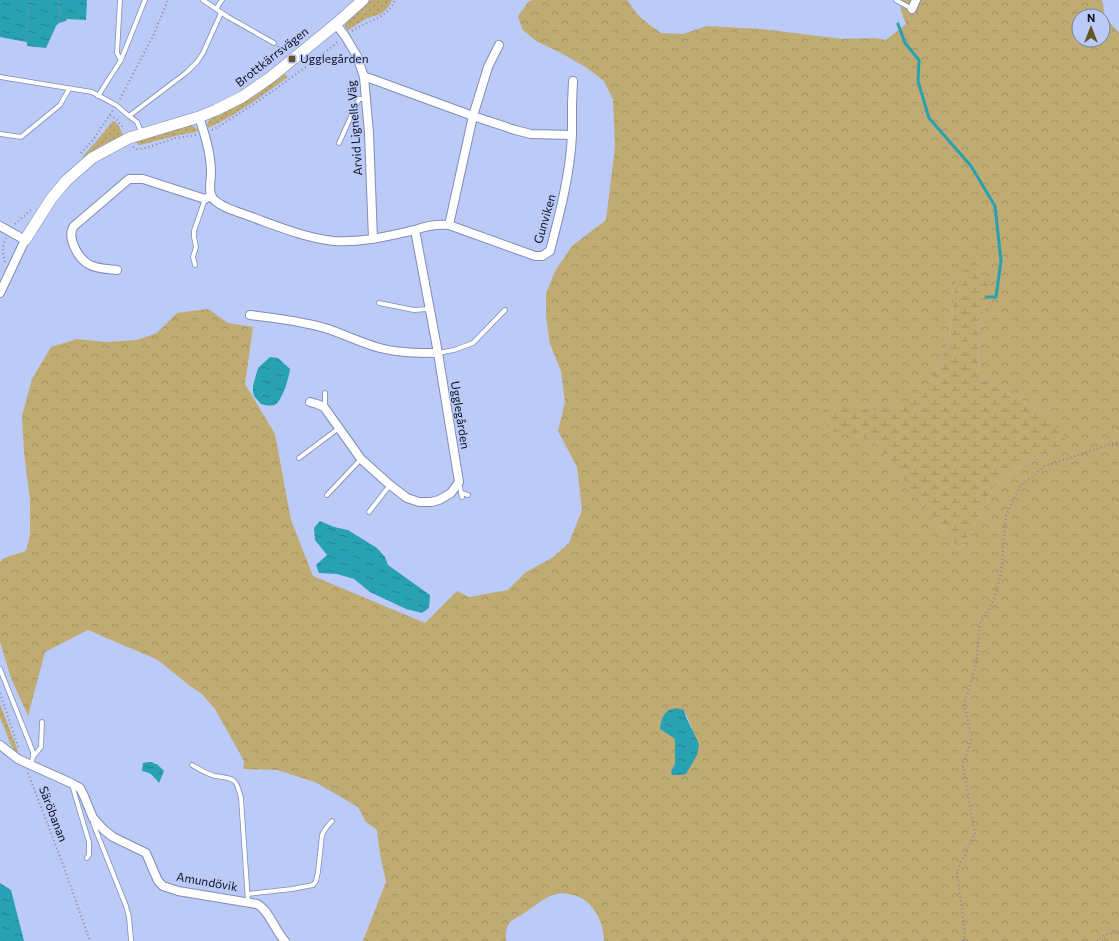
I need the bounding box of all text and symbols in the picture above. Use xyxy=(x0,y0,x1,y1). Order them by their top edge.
north arrow xyxy=(1071,8,1111,48)
text: N xyxy=(1087,11,1095,24)
street label: Brottkärrsvägen xyxy=(232,23,311,89)
place label: Ugglegården xyxy=(300,51,369,65)
marker: Ugglegården xyxy=(287,54,297,64)
street label: Arvid Lignells Väg xyxy=(344,79,364,176)
street label: Gunviken xyxy=(530,192,558,245)
street label: Ugglegården xyxy=(449,380,473,450)
street label: Säröbanan xyxy=(37,784,71,843)
street label: Amundövik xyxy=(175,869,239,893)

